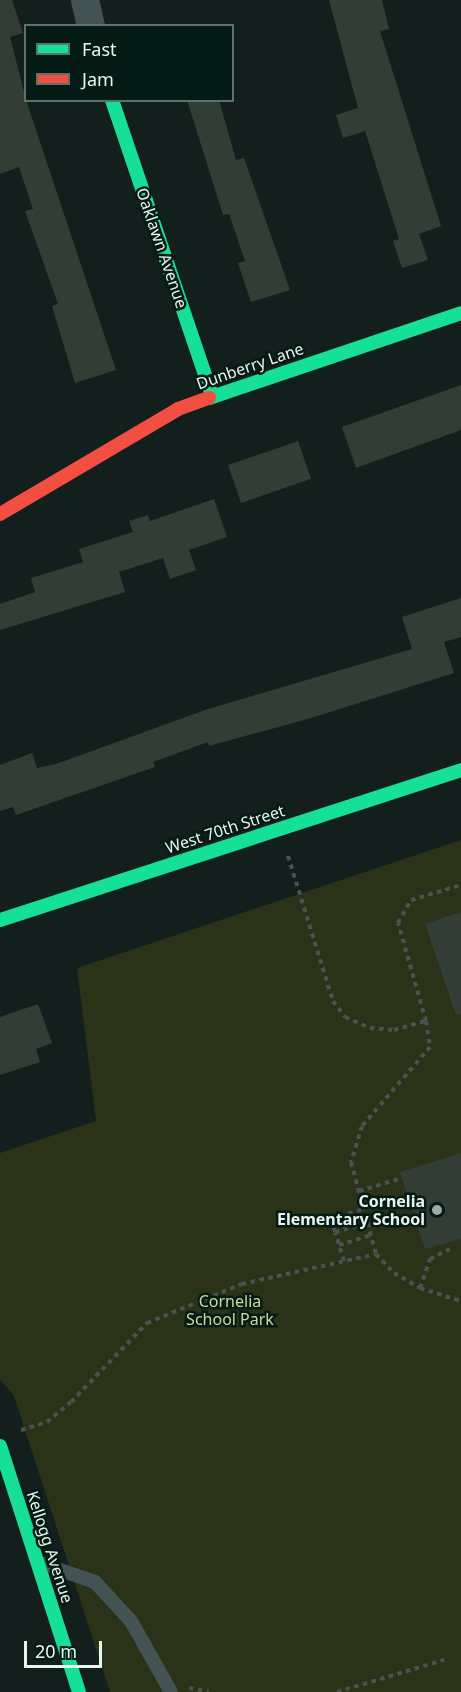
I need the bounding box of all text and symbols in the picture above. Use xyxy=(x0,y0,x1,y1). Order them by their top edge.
legend xyxy=(24,24,234,102)
text: Fast xyxy=(82,37,117,61)
text: Jam xyxy=(82,67,114,91)
street label: Oaklawn Avenue xyxy=(132,185,192,311)
street label: Dunberry Lane xyxy=(194,339,306,393)
street label: West 70th Street xyxy=(163,801,287,857)
place label: Cornelia Elementary School xyxy=(277,1191,425,1229)
marker: Cornelia Elementary School xyxy=(430,1203,444,1217)
park label: Cornelia School Park xyxy=(186,1291,274,1329)
street label: Kellogg Avenue xyxy=(23,1488,77,1606)
scale bar xyxy=(27,1629,105,1667)
text: 20 m xyxy=(35,1639,77,1663)

